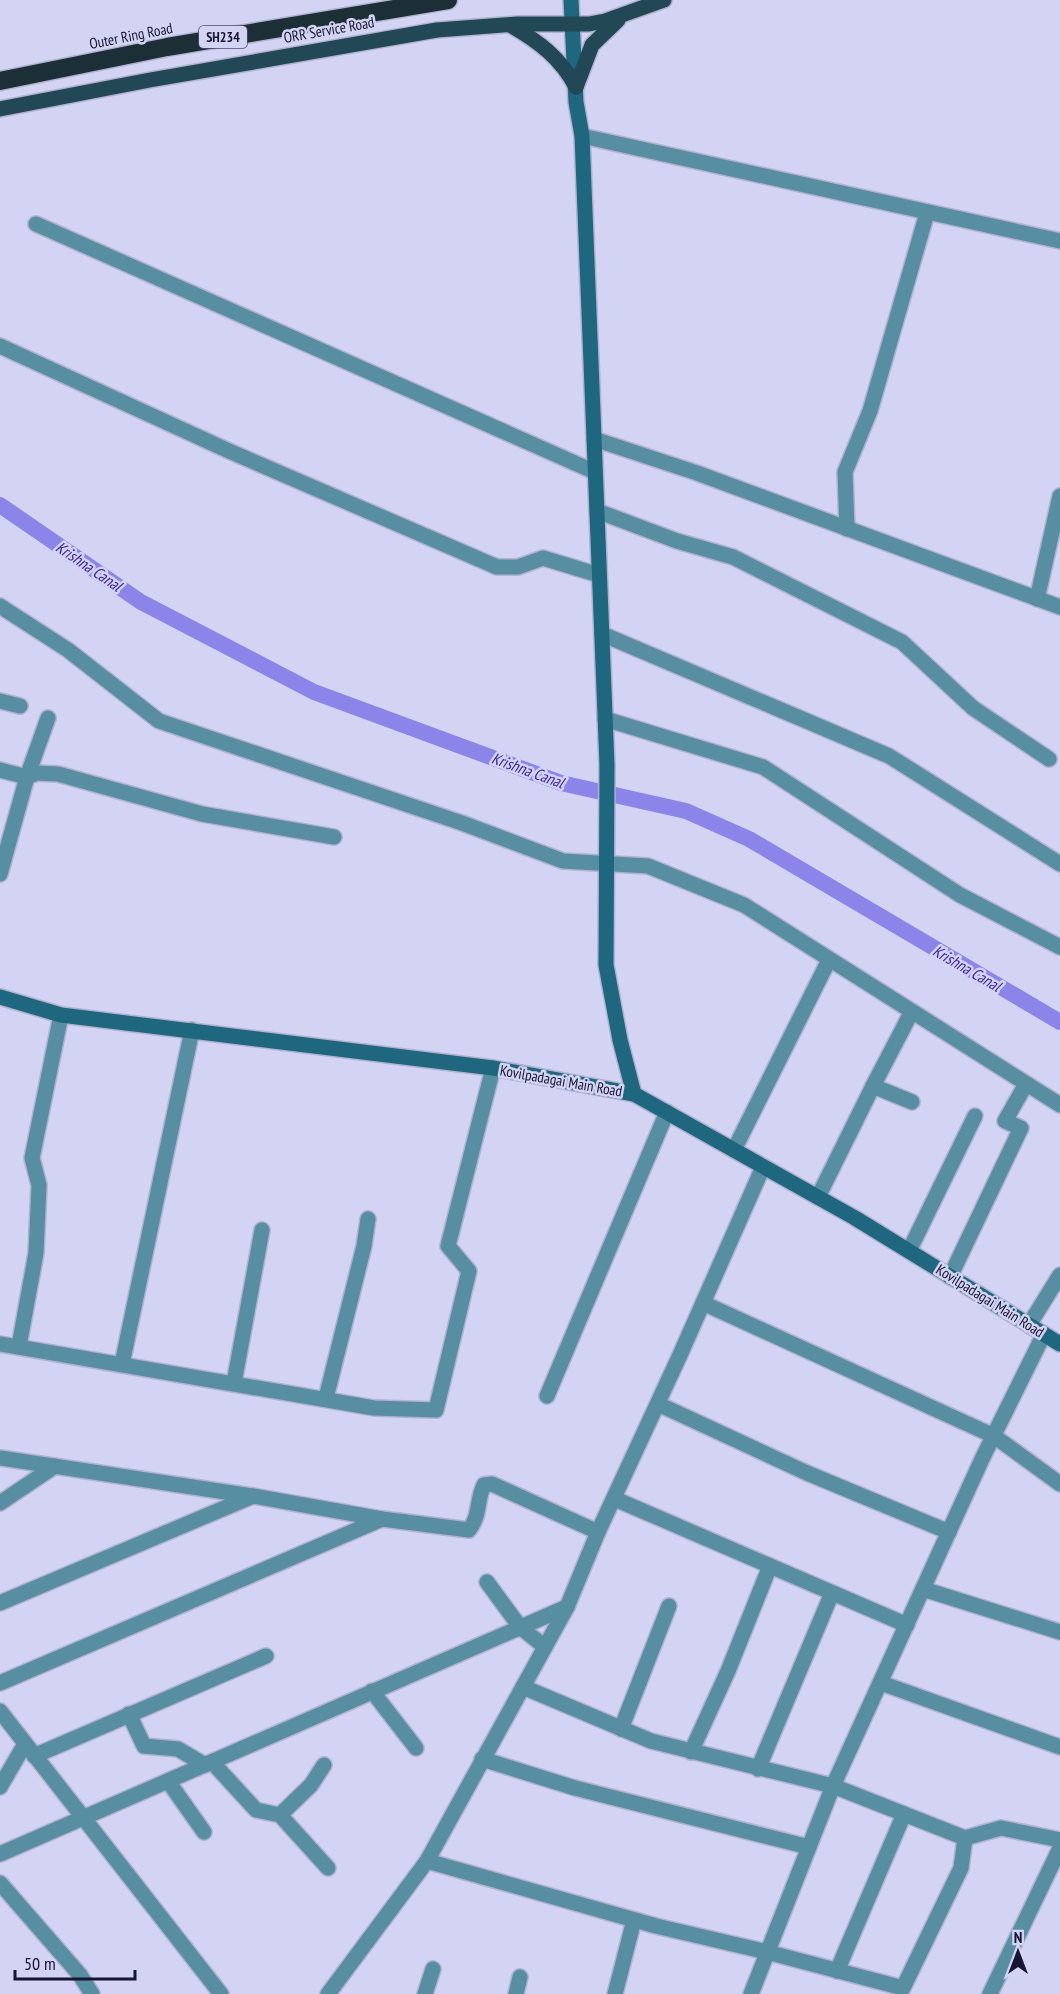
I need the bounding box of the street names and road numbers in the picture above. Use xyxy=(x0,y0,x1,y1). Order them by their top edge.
street label: ORR Service Road xyxy=(282,12,376,47)
street label: Outer Ring Road xyxy=(88,18,174,53)
road number: SH234 xyxy=(199,26,247,48)
street label: Kovilpadagai Main Road xyxy=(498,1060,624,1101)
street label: Kovilpadagai Main Road xyxy=(933,1260,1048,1341)

